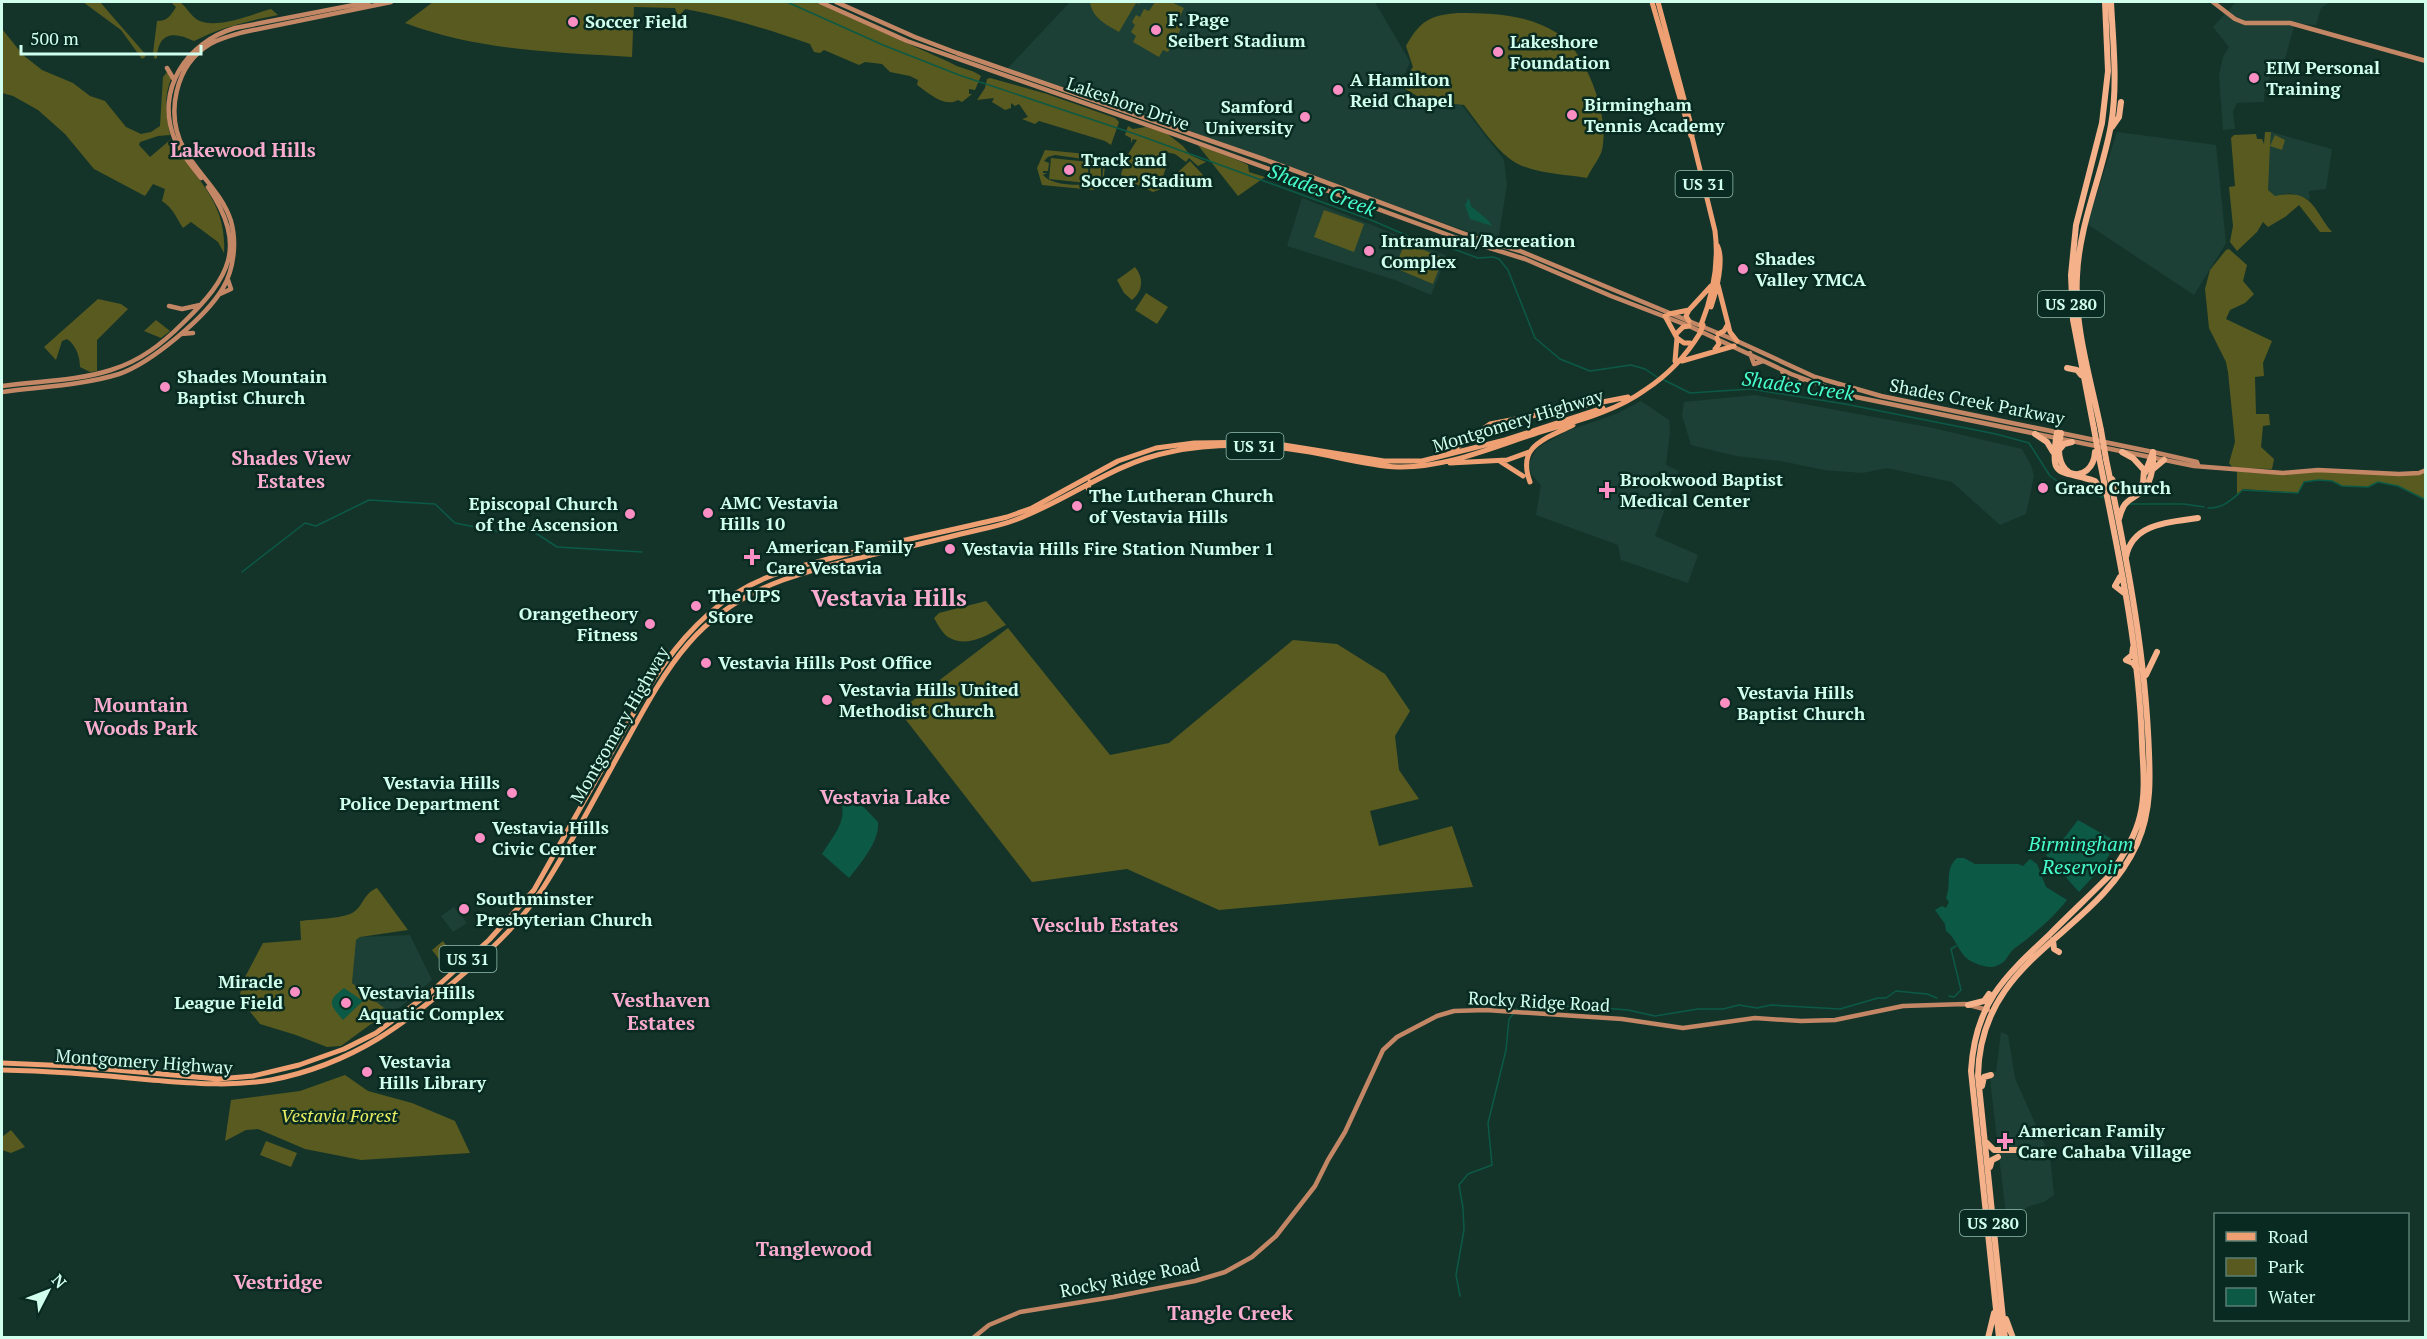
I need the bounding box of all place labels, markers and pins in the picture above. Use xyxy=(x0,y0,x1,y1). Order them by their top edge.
place label: F. Page Seibert Stadium xyxy=(1168,7,1306,52)
place label: Soccer Field xyxy=(585,9,688,33)
marker: Soccer Field xyxy=(566,15,580,29)
marker: F. Page Seibert Stadium xyxy=(1149,23,1163,37)
place label: Lakeshore Foundation xyxy=(1510,29,1610,74)
marker: Lakeshore Foundation xyxy=(1491,45,1505,59)
place label: EIM Personal Training xyxy=(2266,55,2380,100)
place label: A Hamilton Reid Chapel xyxy=(1350,67,1453,112)
marker: EIM Personal Training xyxy=(2247,71,2261,85)
marker: A Hamilton Reid Chapel xyxy=(1331,83,1345,97)
place label: Birmingham Tennis Academy xyxy=(1584,92,1725,137)
place label: Samford University xyxy=(1205,94,1293,139)
marker: Birmingham Tennis Academy xyxy=(1565,108,1579,122)
marker: Samford University xyxy=(1298,110,1312,124)
place label: Track and Soccer Stadium xyxy=(1081,147,1213,192)
marker: Track and Soccer Stadium xyxy=(1062,163,1076,177)
place label: Intramural/Recreation Complex xyxy=(1381,228,1576,273)
marker: Intramural/Recreation Complex xyxy=(1362,244,1376,258)
place label: Shades Valley YMCA xyxy=(1755,246,1867,291)
marker: Shades Valley YMCA xyxy=(1736,262,1750,276)
place label: Shades Mountain Baptist Church xyxy=(177,364,327,409)
marker: Shades Mountain Baptist Church xyxy=(158,380,172,394)
place label: Brookwood Baptist Medical Center xyxy=(1620,467,1783,512)
place label: Grace Church xyxy=(2055,475,2171,499)
marker: Brookwood Baptist Medical Center xyxy=(1598,481,1616,499)
marker: Grace Church xyxy=(2036,481,2050,495)
place label: The Lutheran Church of Vestavia Hills xyxy=(1089,483,1274,528)
place label: AMC Vestavia Hills 10 xyxy=(720,490,838,535)
place label: Episcopal Church of the Ascension xyxy=(469,491,618,536)
marker: The Lutheran Church of Vestavia Hills xyxy=(1070,499,1084,513)
marker: AMC Vestavia Hills 10 xyxy=(701,506,715,520)
marker: Episcopal Church of the Ascension xyxy=(623,507,637,521)
place label: American Family Care Vestavia xyxy=(766,534,913,579)
place label: Vestavia Hills Fire Station Number 1 xyxy=(962,536,1274,560)
marker: Vestavia Hills Fire Station Number 1 xyxy=(943,542,957,556)
marker: American Family Care Vestavia xyxy=(743,548,761,566)
place label: The UPS Store xyxy=(708,583,781,628)
marker: The UPS Store xyxy=(689,599,703,613)
place label: Orangetheory Fitness xyxy=(519,601,638,646)
marker: Orangetheory Fitness xyxy=(643,617,657,631)
place label: Vestavia Hills Post Office xyxy=(718,650,932,674)
marker: Vestavia Hills Post Office xyxy=(699,656,713,670)
place label: Vestavia Hills United Methodist Church xyxy=(839,677,1019,722)
place label: Vestavia Hills Baptist Church xyxy=(1737,680,1866,725)
marker: Vestavia Hills United Methodist Church xyxy=(820,693,834,707)
marker: Vestavia Hills Baptist Church xyxy=(1718,696,1732,710)
place label: Vestavia Hills Police Department xyxy=(339,770,500,815)
marker: Vestavia Hills Police Department xyxy=(505,786,519,800)
place label: Vestavia Hills Civic Center xyxy=(492,815,609,860)
marker: Vestavia Hills Civic Center xyxy=(473,831,487,845)
place label: Southminster Presbyterian Church xyxy=(476,886,653,931)
marker: Southminster Presbyterian Church xyxy=(457,902,471,916)
place label: Miracle League Field xyxy=(174,969,283,1014)
place label: Vestavia Hills Aquatic Complex xyxy=(358,980,504,1025)
marker: Miracle League Field xyxy=(288,985,302,999)
marker: Vestavia Hills Aquatic Complex xyxy=(339,996,353,1010)
place label: Vestavia Hills Library xyxy=(379,1049,487,1094)
marker: Vestavia Hills Library xyxy=(360,1065,374,1079)
place label: American Family Care Cahaba Village xyxy=(2018,1118,2192,1163)
marker: American Family Care Cahaba Village xyxy=(1996,1132,2014,1150)

